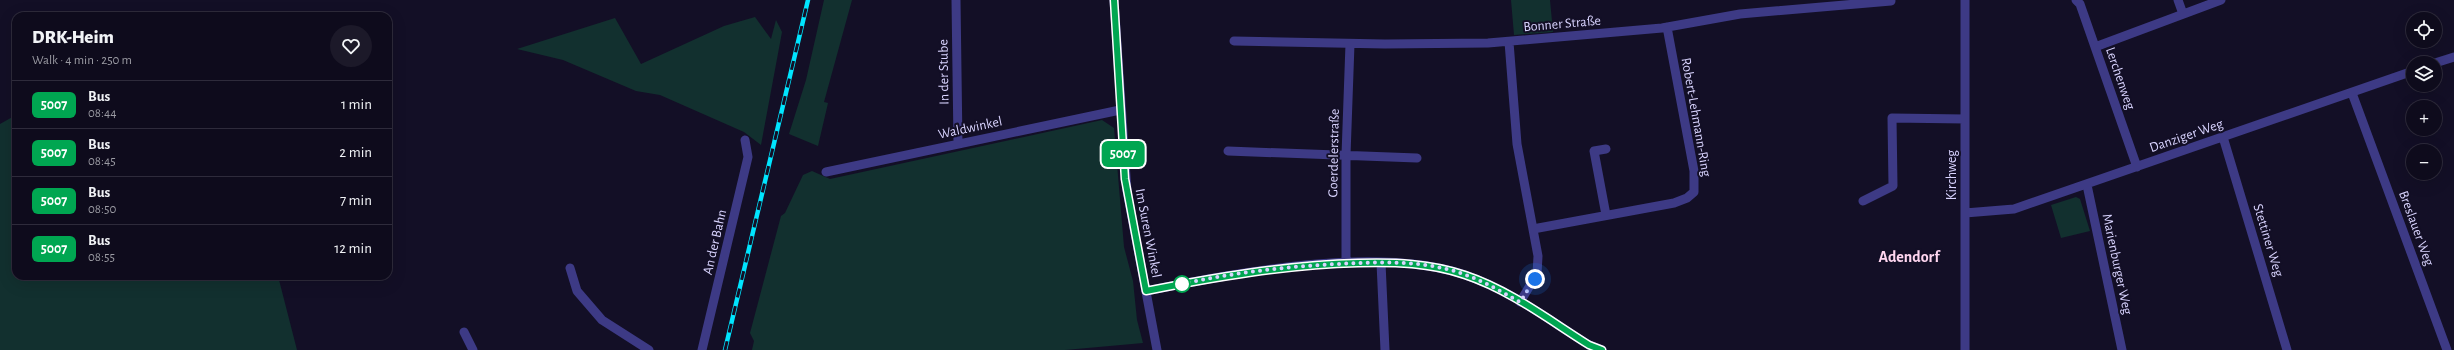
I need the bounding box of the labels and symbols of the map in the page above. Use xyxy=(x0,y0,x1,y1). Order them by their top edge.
street label: Bonner Straße xyxy=(1523,14,1601,34)
street label: In der Stube xyxy=(936,39,952,105)
street label: Lerchenweg xyxy=(2103,45,2137,112)
street label: Robert-Lehmann-Ring xyxy=(1679,57,1713,178)
street label: Goerdelerstraße xyxy=(1326,108,1342,198)
street label: Waldwinkel xyxy=(937,114,1003,142)
street label: Danziger Weg xyxy=(2148,117,2225,155)
line badge: 5007 xyxy=(1095,141,1151,167)
street label: Kirchweg xyxy=(1945,150,1959,200)
street label: Im Suren Winkel xyxy=(1133,187,1164,279)
street label: Breslauer Weg xyxy=(2396,189,2436,268)
street label: Stettiner Weg xyxy=(2250,202,2286,278)
street label: An der Bahn xyxy=(701,208,729,276)
street label: Marienburger Weg xyxy=(2100,213,2135,316)
district label: Adendorf xyxy=(1879,249,1941,265)
your location xyxy=(1525,269,1545,289)
unlabelled marker xyxy=(1173,275,1191,293)

